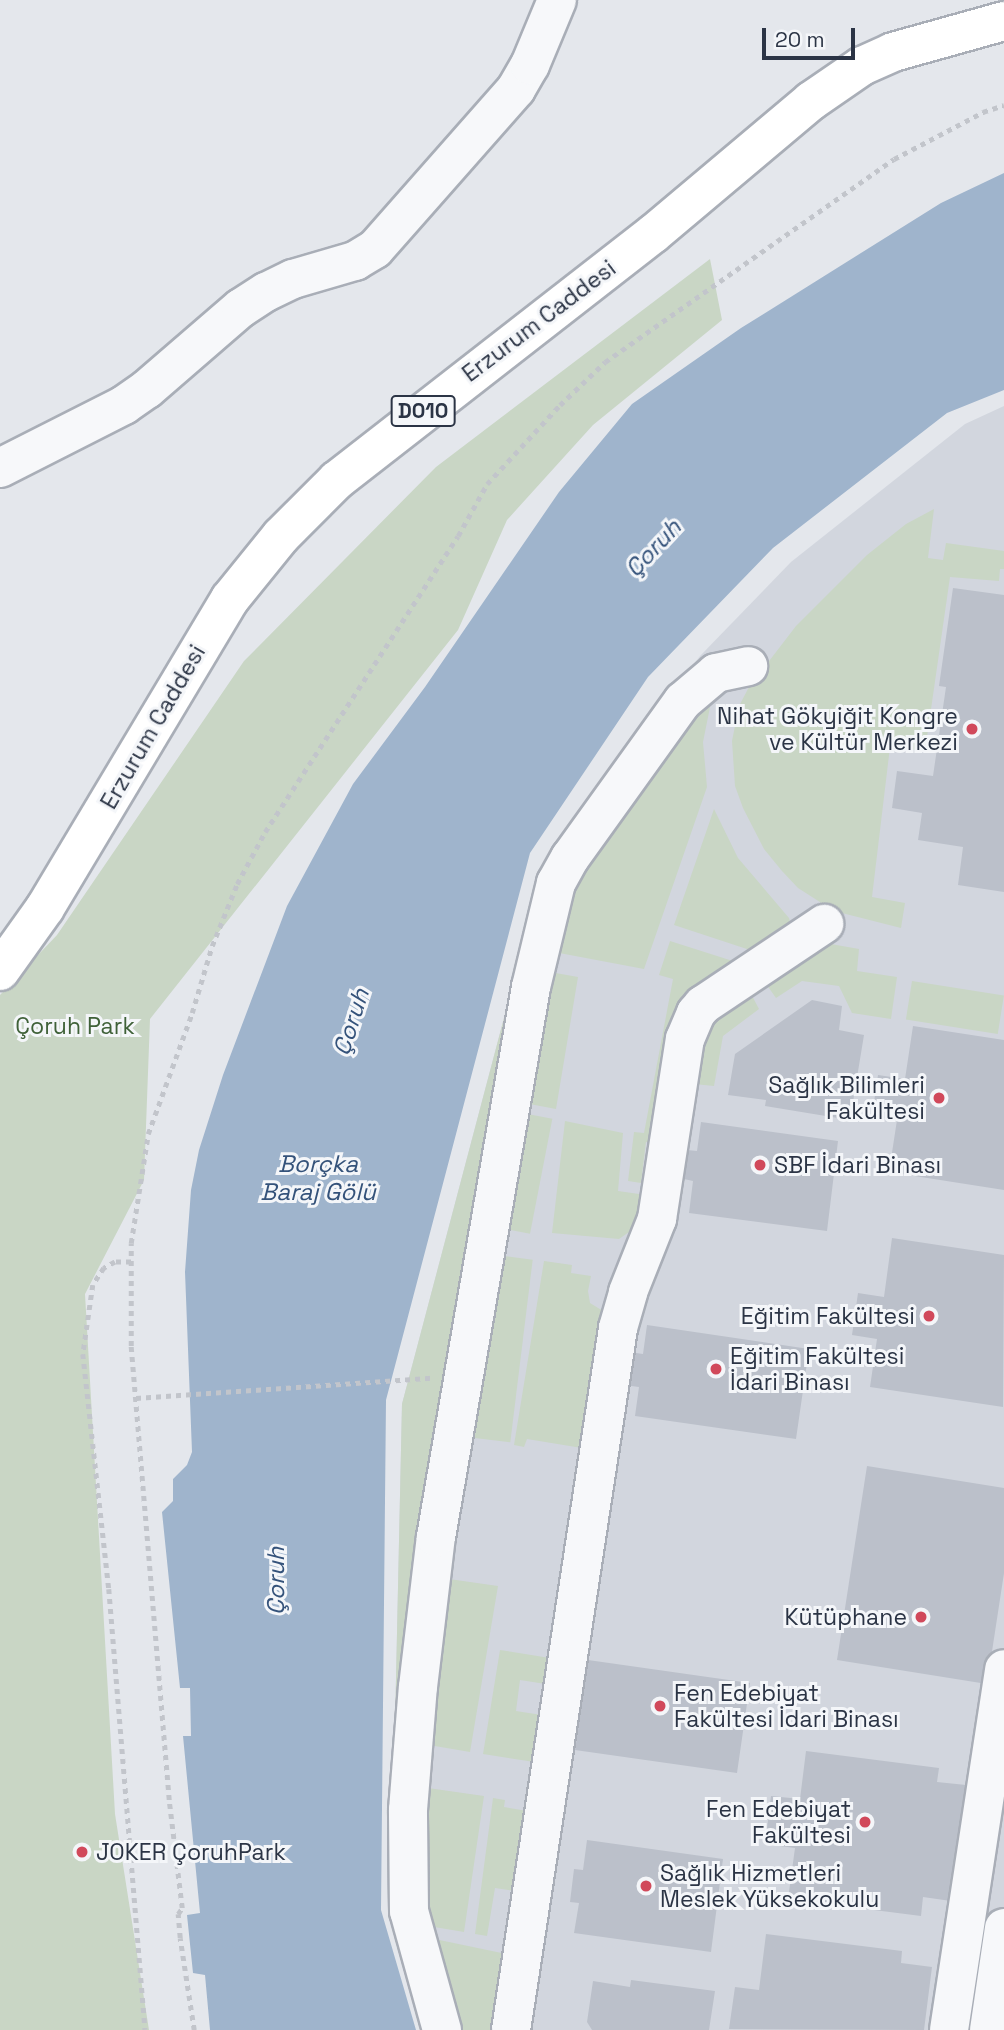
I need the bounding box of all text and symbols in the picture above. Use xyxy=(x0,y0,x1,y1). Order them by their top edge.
scale bar xyxy=(766,14,859,58)
text: 20 m xyxy=(775,26,825,53)
street label: Erzurum Caddesi xyxy=(457,254,621,388)
road number: D010 xyxy=(390,394,456,428)
water label: Çoruh xyxy=(619,513,687,583)
street label: Erzurum Caddesi xyxy=(95,640,211,814)
place label: Nihat Gökyiğit Kongre ve Kültür Merkezi xyxy=(717,702,958,756)
marker: Nihat Gökyiğit Kongre ve Kültür Merkezi xyxy=(964,721,980,737)
water label: Çoruh xyxy=(327,985,375,1059)
park label: Çoruh Park xyxy=(15,1012,135,1040)
place label: Sağlık Bilimleri Fakültesi xyxy=(768,1071,925,1125)
marker: Sağlık Bilimleri Fakültesi xyxy=(931,1090,947,1106)
water label: Borçka Baraj Gölü xyxy=(260,1150,376,1206)
place label: SBF İdari Binası xyxy=(774,1151,941,1179)
marker: SBF İdari Binası xyxy=(752,1157,768,1173)
place label: Eğitim Fakültesi xyxy=(741,1302,915,1330)
marker: Eğitim Fakültesi xyxy=(921,1308,937,1324)
place label: Eğitim Fakültesi İdari Binası xyxy=(730,1342,904,1396)
marker: Eğitim Fakültesi İdari Binası xyxy=(708,1361,724,1377)
water label: Çoruh xyxy=(262,1547,290,1615)
place label: Kütüphane xyxy=(785,1603,907,1631)
marker: Kütüphane xyxy=(913,1609,929,1625)
place label: Fen Edebiyat Fakültesi İdari Binası xyxy=(674,1679,899,1733)
marker: Fen Edebiyat Fakültesi İdari Binası xyxy=(652,1698,668,1714)
place label: Fen Edebiyat Fakültesi xyxy=(706,1795,851,1849)
marker: Fen Edebiyat Fakültesi xyxy=(857,1814,873,1830)
place label: JOKER ÇoruhPark xyxy=(96,1838,286,1866)
marker: JOKER ÇoruhPark xyxy=(74,1844,90,1860)
place label: Sağlık Hizmetleri Meslek Yüksekokulu xyxy=(660,1859,880,1913)
marker: Sağlık Hizmetleri Meslek Yüksekokulu xyxy=(638,1878,654,1894)

